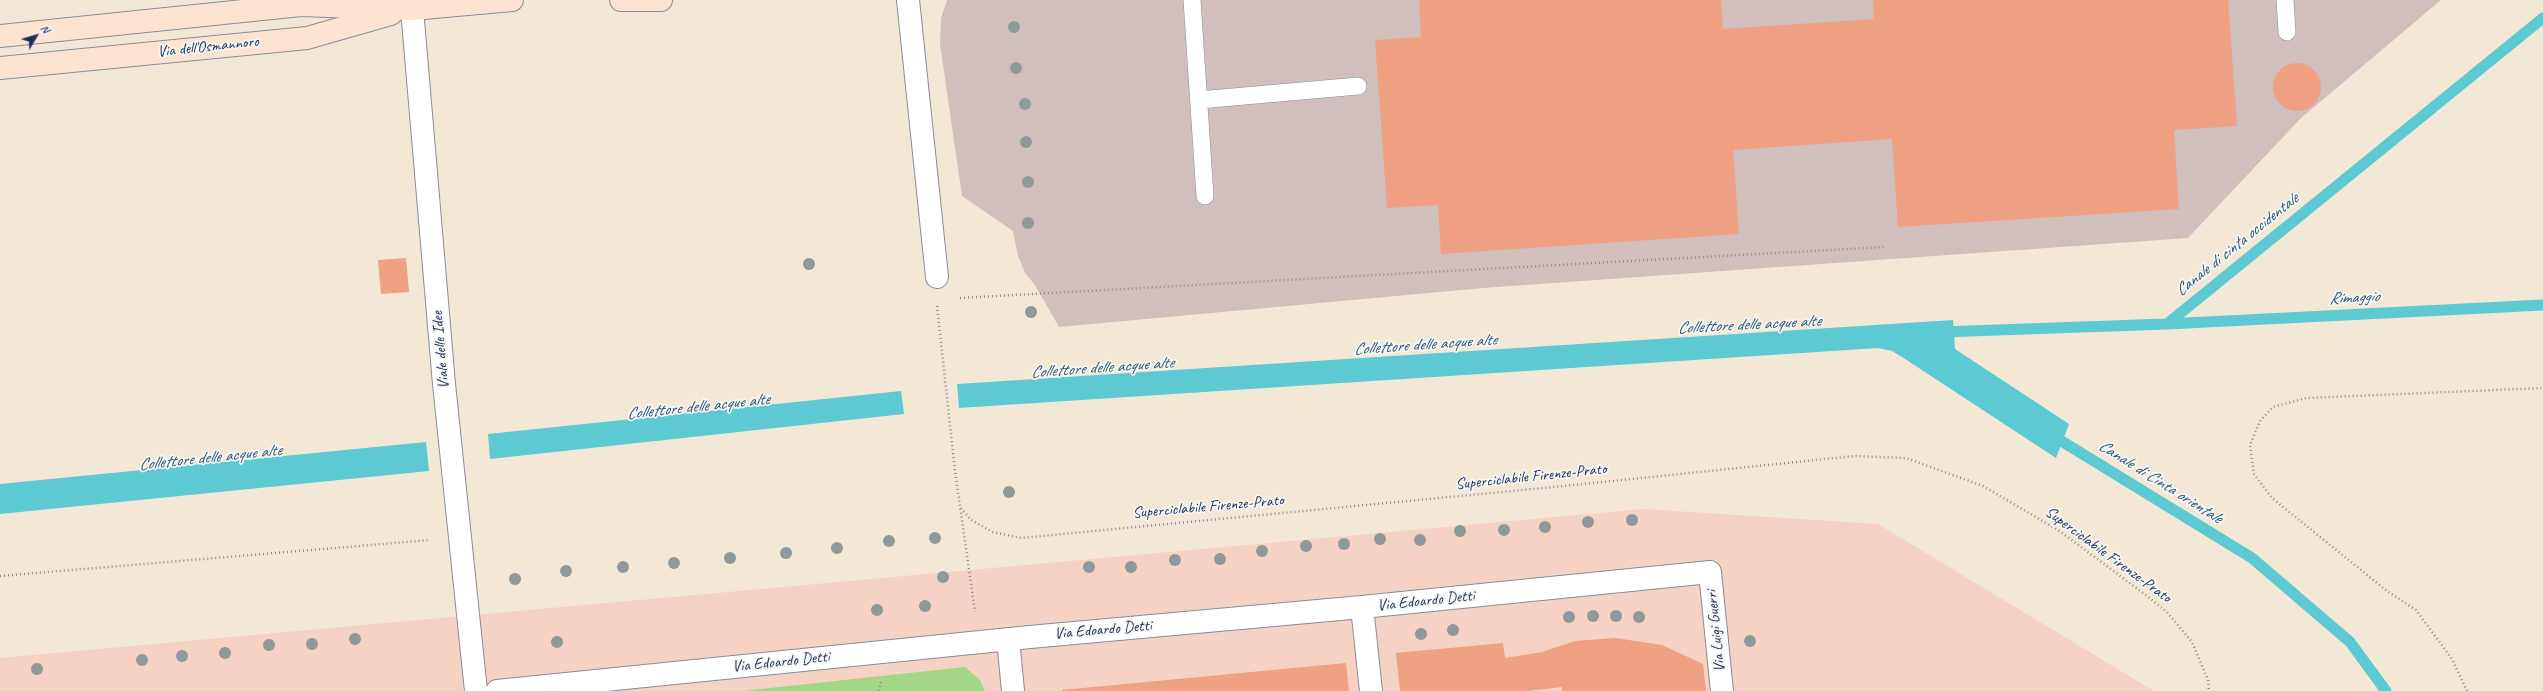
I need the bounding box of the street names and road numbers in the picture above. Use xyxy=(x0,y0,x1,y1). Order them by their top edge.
street label: Via dell'Osmannoro xyxy=(156,32,260,62)
street label: Viale delle Idee xyxy=(428,310,454,390)
street label: Superciclabile Firenze-Prato xyxy=(1455,460,1607,494)
street label: Superciclabile Firenze-Prato xyxy=(1132,491,1284,523)
street label: Superciclabile Firenze-Prato xyxy=(2041,503,2175,607)
street label: Via Edoardo Detti xyxy=(1376,586,1476,616)
street label: Via Luigi Guerri xyxy=(1702,589,1730,673)
street label: Via Edoardo Detti xyxy=(1054,616,1152,644)
street label: Via Edoardo Detti xyxy=(731,647,831,677)

